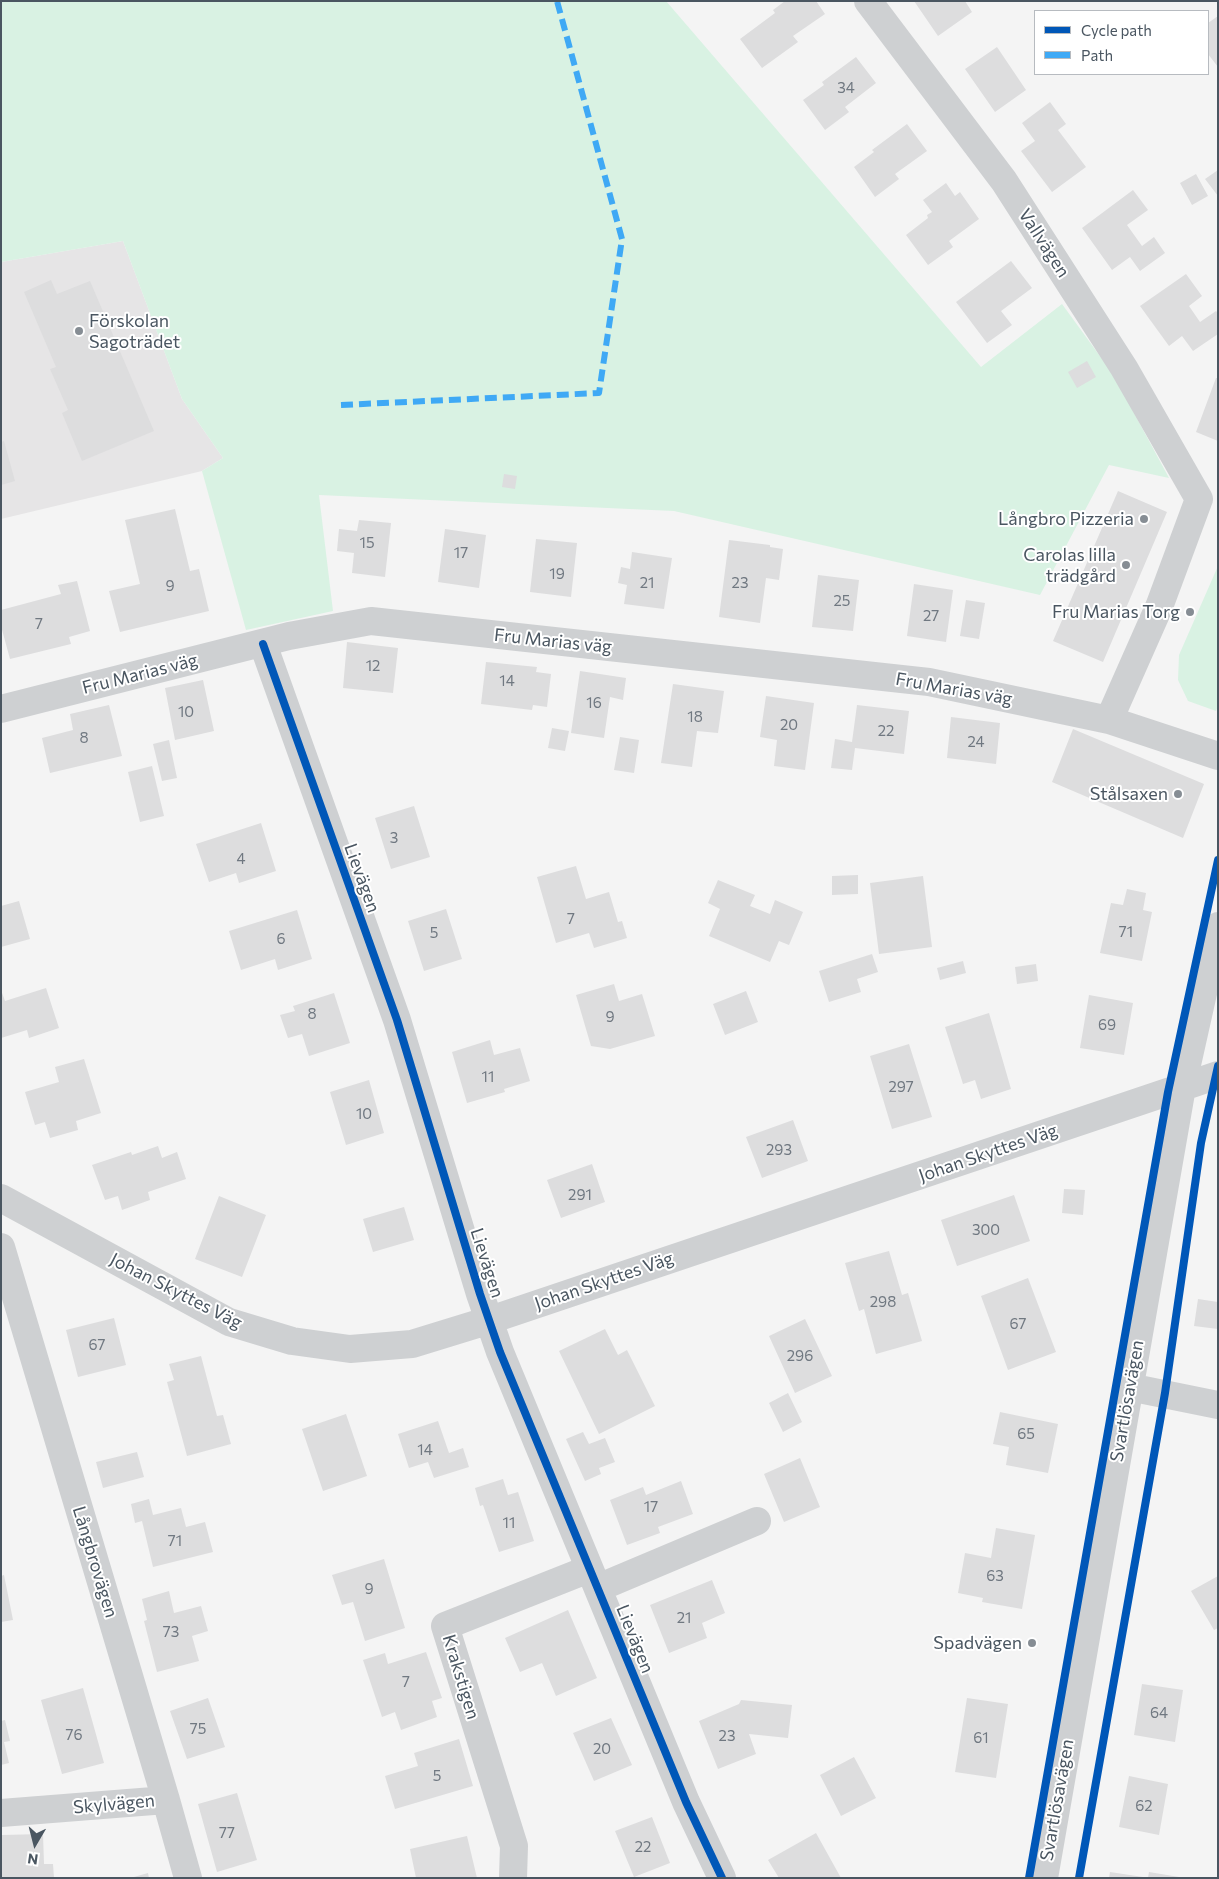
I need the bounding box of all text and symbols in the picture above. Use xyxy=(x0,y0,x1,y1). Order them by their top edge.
legend xyxy=(1034,10,1209,75)
text: Cycle path xyxy=(1081,21,1152,39)
text: Path xyxy=(1081,46,1113,64)
house number: 34 xyxy=(837,79,855,97)
street label: Vallvägen xyxy=(1014,205,1074,281)
place label: Förskolan Sagoträdet xyxy=(89,310,180,352)
marker: Förskolan Sagoträdet xyxy=(73,325,85,337)
place label: Långbro Pizzeria xyxy=(998,508,1134,530)
marker: Långbro Pizzeria xyxy=(1138,513,1150,525)
house number: 15 xyxy=(359,534,375,552)
house number: 17 xyxy=(454,544,468,562)
place label: Carolas lilla trädgård xyxy=(1023,544,1116,586)
marker: Carolas lilla trädgård xyxy=(1120,559,1132,571)
house number: 19 xyxy=(549,565,565,583)
house number: 21 xyxy=(640,574,654,592)
house number: 23 xyxy=(732,574,748,592)
house number: 9 xyxy=(165,577,175,595)
house number: 25 xyxy=(834,592,850,610)
place label: Fru Marias Torg xyxy=(1052,601,1180,623)
marker: Fru Marias Torg xyxy=(1184,606,1196,618)
house number: 27 xyxy=(923,607,939,625)
house number: 7 xyxy=(35,615,43,633)
street label: Fru Marias väg xyxy=(493,624,613,658)
street label: Fru Marias väg xyxy=(80,649,200,699)
house number: 12 xyxy=(366,657,380,675)
street label: Fru Marias väg xyxy=(894,668,1014,710)
house number: 14 xyxy=(499,672,515,690)
house number: 16 xyxy=(586,694,602,712)
house number: 10 xyxy=(178,703,194,721)
house number: 18 xyxy=(687,708,703,726)
house number: 20 xyxy=(780,716,798,734)
house number: 22 xyxy=(878,722,894,740)
house number: 8 xyxy=(79,729,89,747)
house number: 24 xyxy=(967,733,985,751)
place label: Stålsaxen xyxy=(1090,783,1168,805)
marker: Stålsaxen xyxy=(1172,788,1184,800)
house number: 3 xyxy=(390,829,398,847)
street label: Lievägen xyxy=(340,840,384,916)
house number: 4 xyxy=(237,850,245,868)
house number: 7 xyxy=(567,910,575,928)
house number: 71 xyxy=(1119,923,1133,941)
house number: 5 xyxy=(430,924,438,942)
house number: 6 xyxy=(276,930,286,948)
house number: 8 xyxy=(307,1005,317,1023)
house number: 9 xyxy=(605,1008,615,1026)
house number: 69 xyxy=(1098,1016,1116,1034)
house number: 11 xyxy=(482,1068,494,1086)
house number: 297 xyxy=(888,1078,914,1096)
house number: 10 xyxy=(356,1105,372,1123)
street label: Johan Skyttes Väg xyxy=(916,1119,1060,1187)
house number: 293 xyxy=(766,1141,792,1159)
house number: 291 xyxy=(568,1186,592,1204)
house number: 300 xyxy=(972,1221,1000,1239)
street label: Lievägen xyxy=(466,1225,508,1301)
street label: Johan Skyttes Väg xyxy=(532,1247,676,1315)
street label: Johan Skyttes Väg xyxy=(106,1248,246,1334)
house number: 298 xyxy=(870,1293,896,1311)
house number: 67 xyxy=(1010,1315,1026,1333)
house number: 67 xyxy=(89,1336,105,1354)
street label: Svartlösavägen xyxy=(1106,1338,1148,1464)
house number: 296 xyxy=(787,1347,813,1365)
house number: 65 xyxy=(1017,1425,1035,1443)
house number: 14 xyxy=(417,1441,433,1459)
house number: 17 xyxy=(644,1498,658,1516)
street label: Långbrovägen xyxy=(68,1504,122,1620)
house number: 11 xyxy=(503,1514,515,1532)
house number: 71 xyxy=(168,1532,182,1550)
house number: 63 xyxy=(986,1567,1004,1585)
house number: 9 xyxy=(364,1580,374,1598)
street label: Lievägen xyxy=(612,1602,658,1676)
house number: 21 xyxy=(677,1609,691,1627)
house number: 73 xyxy=(163,1623,179,1641)
street label: Krakstigen xyxy=(438,1632,484,1722)
place label: Spadvägen xyxy=(933,1632,1022,1654)
marker: Spadvägen xyxy=(1026,1637,1038,1649)
house number: 7 xyxy=(402,1673,410,1691)
house number: 64 xyxy=(1150,1704,1168,1722)
house number: 75 xyxy=(190,1720,206,1738)
house number: 76 xyxy=(66,1726,82,1744)
house number: 23 xyxy=(719,1727,735,1745)
house number: 61 xyxy=(973,1729,989,1747)
street label: Svartlösavägen xyxy=(1036,1737,1078,1863)
house number: 20 xyxy=(593,1740,611,1758)
house number: 5 xyxy=(433,1767,441,1785)
street label: Skylvägen xyxy=(72,1790,156,1818)
house number: 62 xyxy=(1135,1797,1153,1815)
north arrow xyxy=(10,1819,60,1869)
house number: 77 xyxy=(219,1824,235,1842)
house number: 22 xyxy=(635,1838,651,1856)
text: N xyxy=(26,1850,39,1868)

